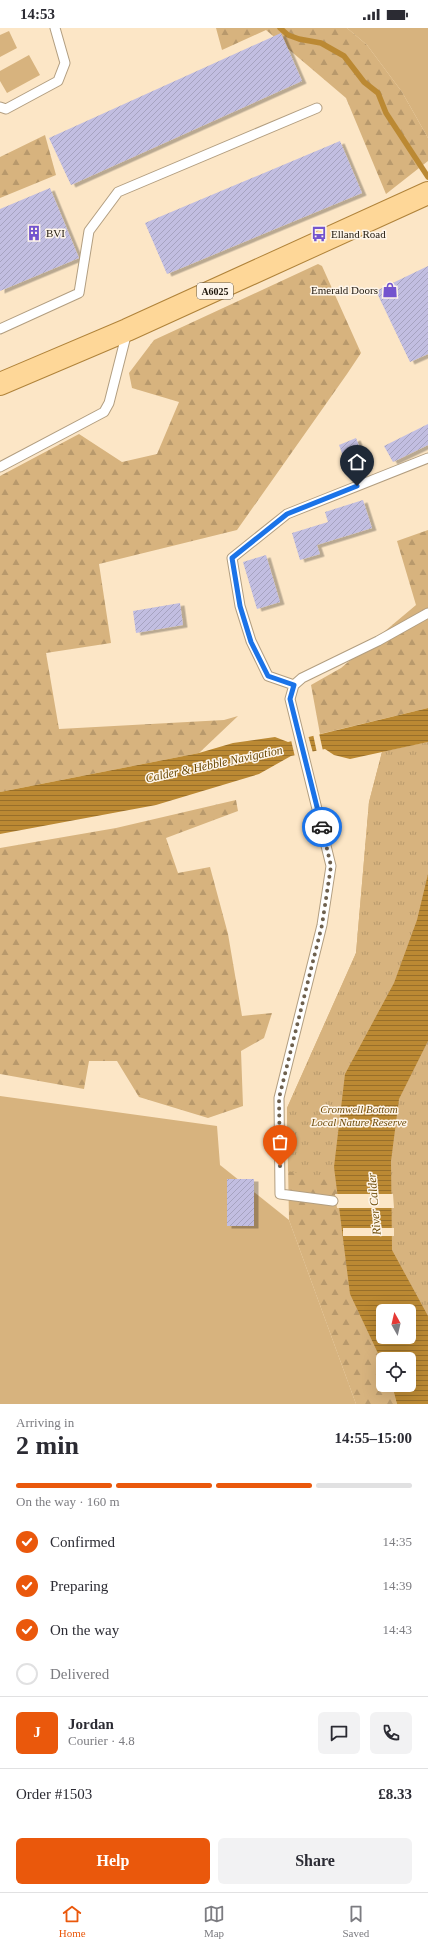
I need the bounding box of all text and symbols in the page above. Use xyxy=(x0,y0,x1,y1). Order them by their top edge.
text: 14:53 xyxy=(20,6,55,22)
building icon: BVI xyxy=(25,224,43,242)
bus stop icon: Elland Road xyxy=(310,225,328,243)
place label: BVI xyxy=(46,227,65,239)
place label: Elland Road xyxy=(331,228,386,240)
shop icon: Emerald Doors xyxy=(381,281,399,299)
road number: A6025 xyxy=(197,283,233,299)
place label: Emerald Doors xyxy=(311,284,378,296)
pin xyxy=(340,445,374,486)
icon: home xyxy=(346,451,368,473)
water label: Calder & Hebble Navigation xyxy=(144,743,284,785)
courier xyxy=(302,807,342,847)
icon: car xyxy=(311,816,333,838)
park label: Cromwell Bottom Local Nature Reserve xyxy=(310,1103,407,1128)
pin xyxy=(263,1125,297,1166)
icon: bag xyxy=(269,1131,291,1153)
water label: River Calder xyxy=(364,1172,384,1237)
north arrow xyxy=(376,1304,416,1344)
map controls xyxy=(376,1304,416,1392)
button: locate xyxy=(376,1352,416,1392)
text: Arriving in xyxy=(16,1415,74,1430)
text: 14:55–15:00 xyxy=(335,1430,412,1446)
text: 2 min xyxy=(16,1431,79,1460)
text: On the way · 160 m xyxy=(16,1494,120,1509)
icon: check xyxy=(16,1531,38,1553)
text: Confirmed xyxy=(50,1534,115,1550)
text: 14:35 xyxy=(382,1534,412,1549)
icon: check xyxy=(16,1575,38,1597)
text: Preparing xyxy=(50,1578,108,1594)
text: 14:39 xyxy=(382,1578,412,1593)
icon: check xyxy=(16,1619,38,1641)
text: On the way xyxy=(50,1622,119,1638)
text: 14:43 xyxy=(382,1622,412,1637)
text: Delivered xyxy=(50,1666,109,1682)
button: chat xyxy=(318,1712,360,1754)
button: phone xyxy=(370,1712,412,1754)
text: Jordan xyxy=(68,1716,114,1732)
text: J xyxy=(33,1724,41,1740)
text: Courier · 4.8 xyxy=(68,1733,135,1748)
text: Order #1503 xyxy=(16,1786,92,1802)
text: £8.33 xyxy=(378,1786,412,1802)
button: Help xyxy=(16,1838,210,1884)
button: Share xyxy=(218,1838,412,1884)
tab: Home xyxy=(59,1903,86,1939)
tab: Map xyxy=(203,1903,225,1939)
tab: Saved xyxy=(342,1903,369,1939)

